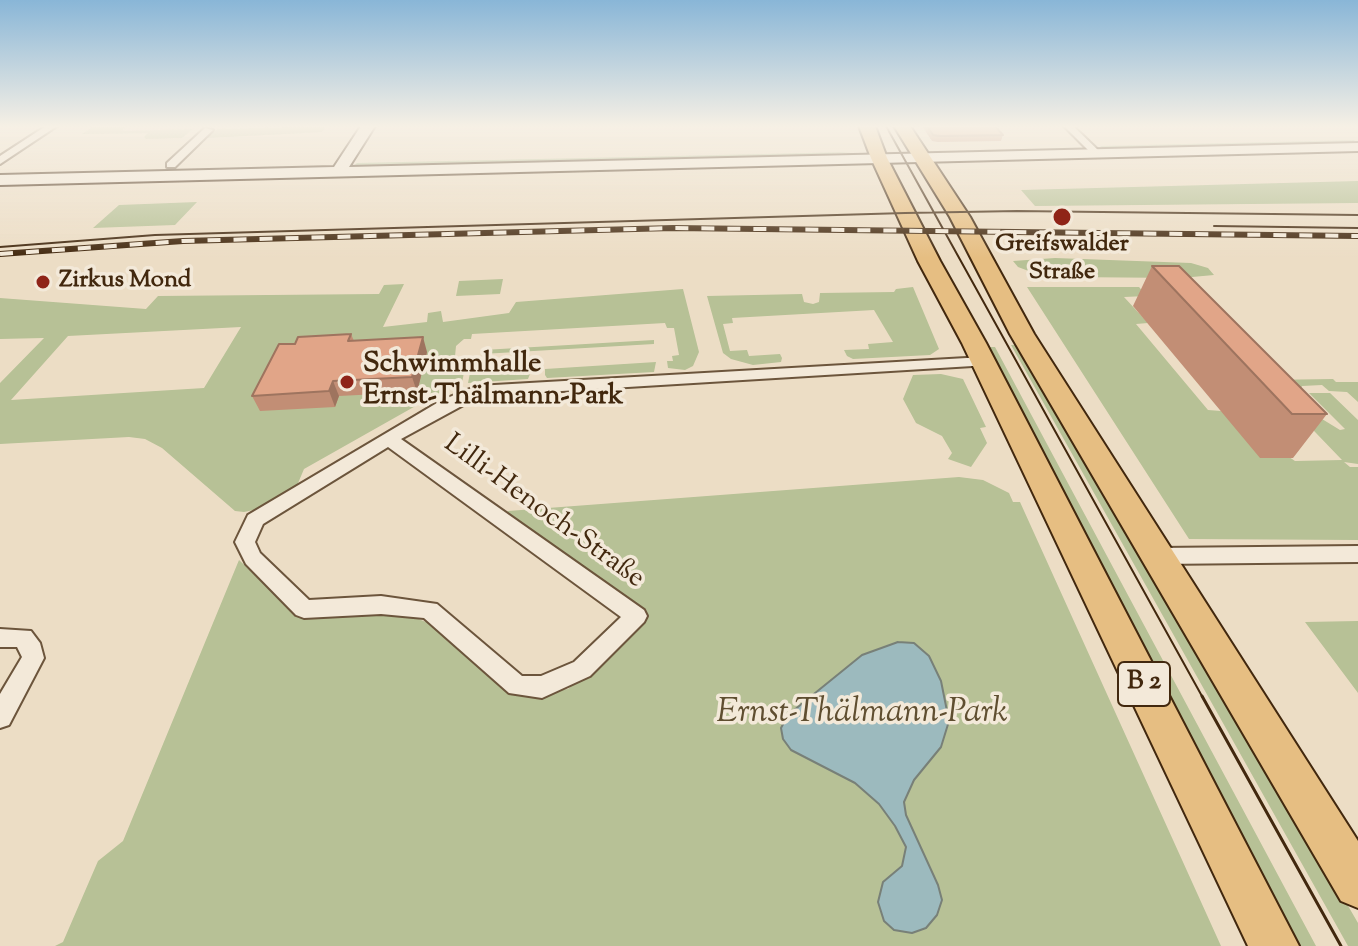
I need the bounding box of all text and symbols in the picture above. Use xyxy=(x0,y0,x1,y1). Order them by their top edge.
marker: Greifswalder Straße xyxy=(1051,206,1073,228)
place label: Greifswalder Straße xyxy=(995,232,1129,288)
place label: Zirkus Mond xyxy=(59,268,191,296)
marker: Zirkus Mond xyxy=(34,273,52,291)
place label: Schwimmhalle Ernst-Thälmann-Park xyxy=(363,349,623,415)
marker: Schwimmhalle Ernst-Thälmann-Park xyxy=(338,373,356,391)
street label: Lilli-Henoch-Straße xyxy=(436,429,650,597)
road number: B 2 xyxy=(1118,662,1170,706)
park label: Ernst-Thälmann-Park xyxy=(716,695,1008,735)

